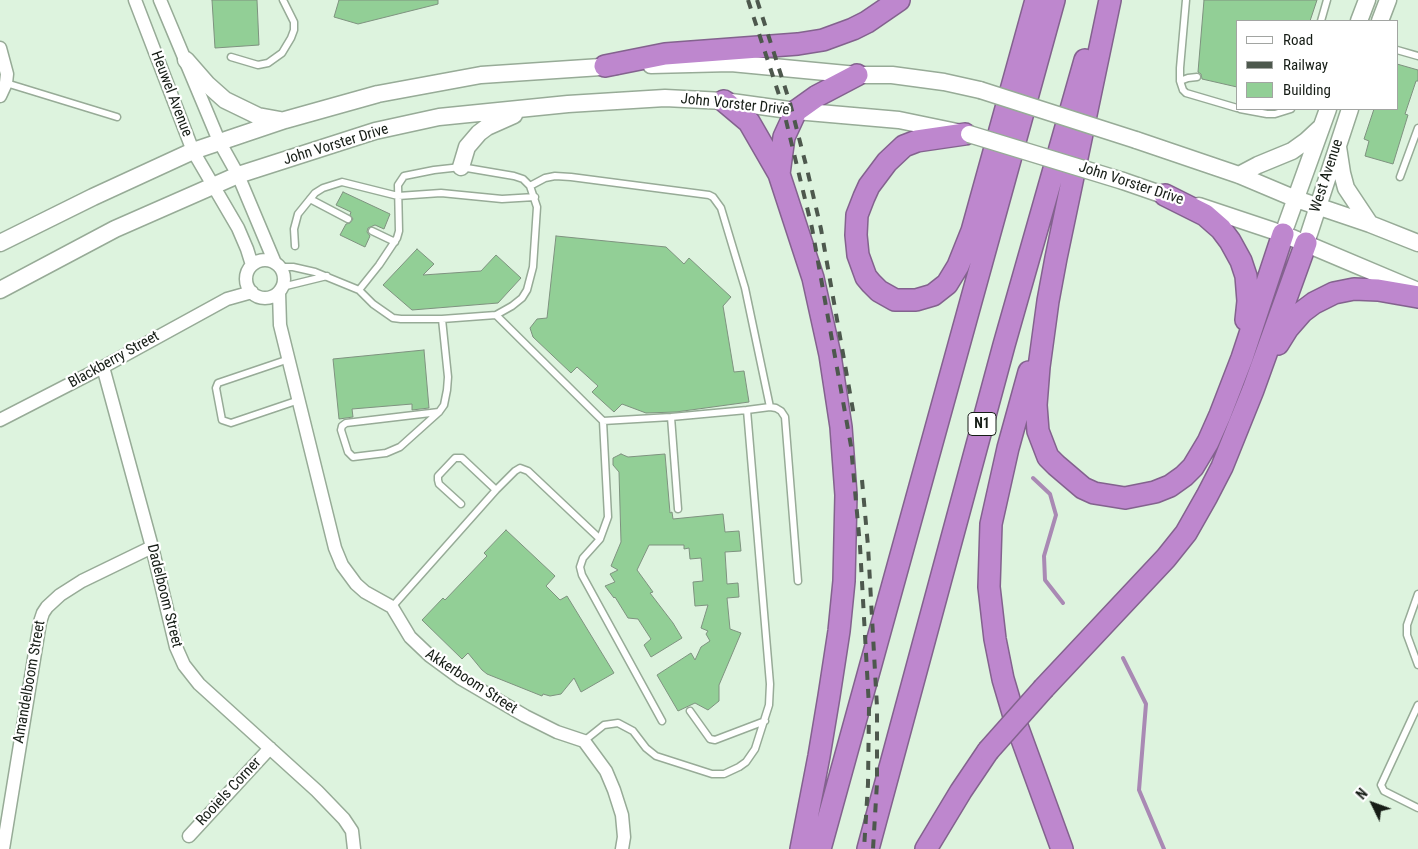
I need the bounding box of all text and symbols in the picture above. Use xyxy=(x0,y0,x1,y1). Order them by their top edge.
legend xyxy=(1236,20,1398,110)
text: Road xyxy=(1283,31,1313,49)
street label: Heuwel Avenue xyxy=(146,49,196,139)
text: Railway xyxy=(1283,56,1328,74)
text: Building xyxy=(1283,81,1331,99)
street label: John Vorster Drive xyxy=(680,90,790,120)
street label: John Vorster Drive xyxy=(281,120,391,170)
street label: West Avenue xyxy=(1307,137,1347,215)
street label: John Vorster Drive xyxy=(1076,159,1186,209)
street label: Blackberry Street xyxy=(65,328,163,392)
road number: N1 xyxy=(968,412,996,436)
street label: Dadelboom Street xyxy=(142,542,186,650)
street label: Amandelboom Street xyxy=(10,619,50,745)
street label: Akkerboom Street xyxy=(422,646,520,718)
street label: Rooiels Corner xyxy=(193,754,265,830)
north arrow xyxy=(1348,779,1398,829)
text: N xyxy=(1353,785,1371,803)

